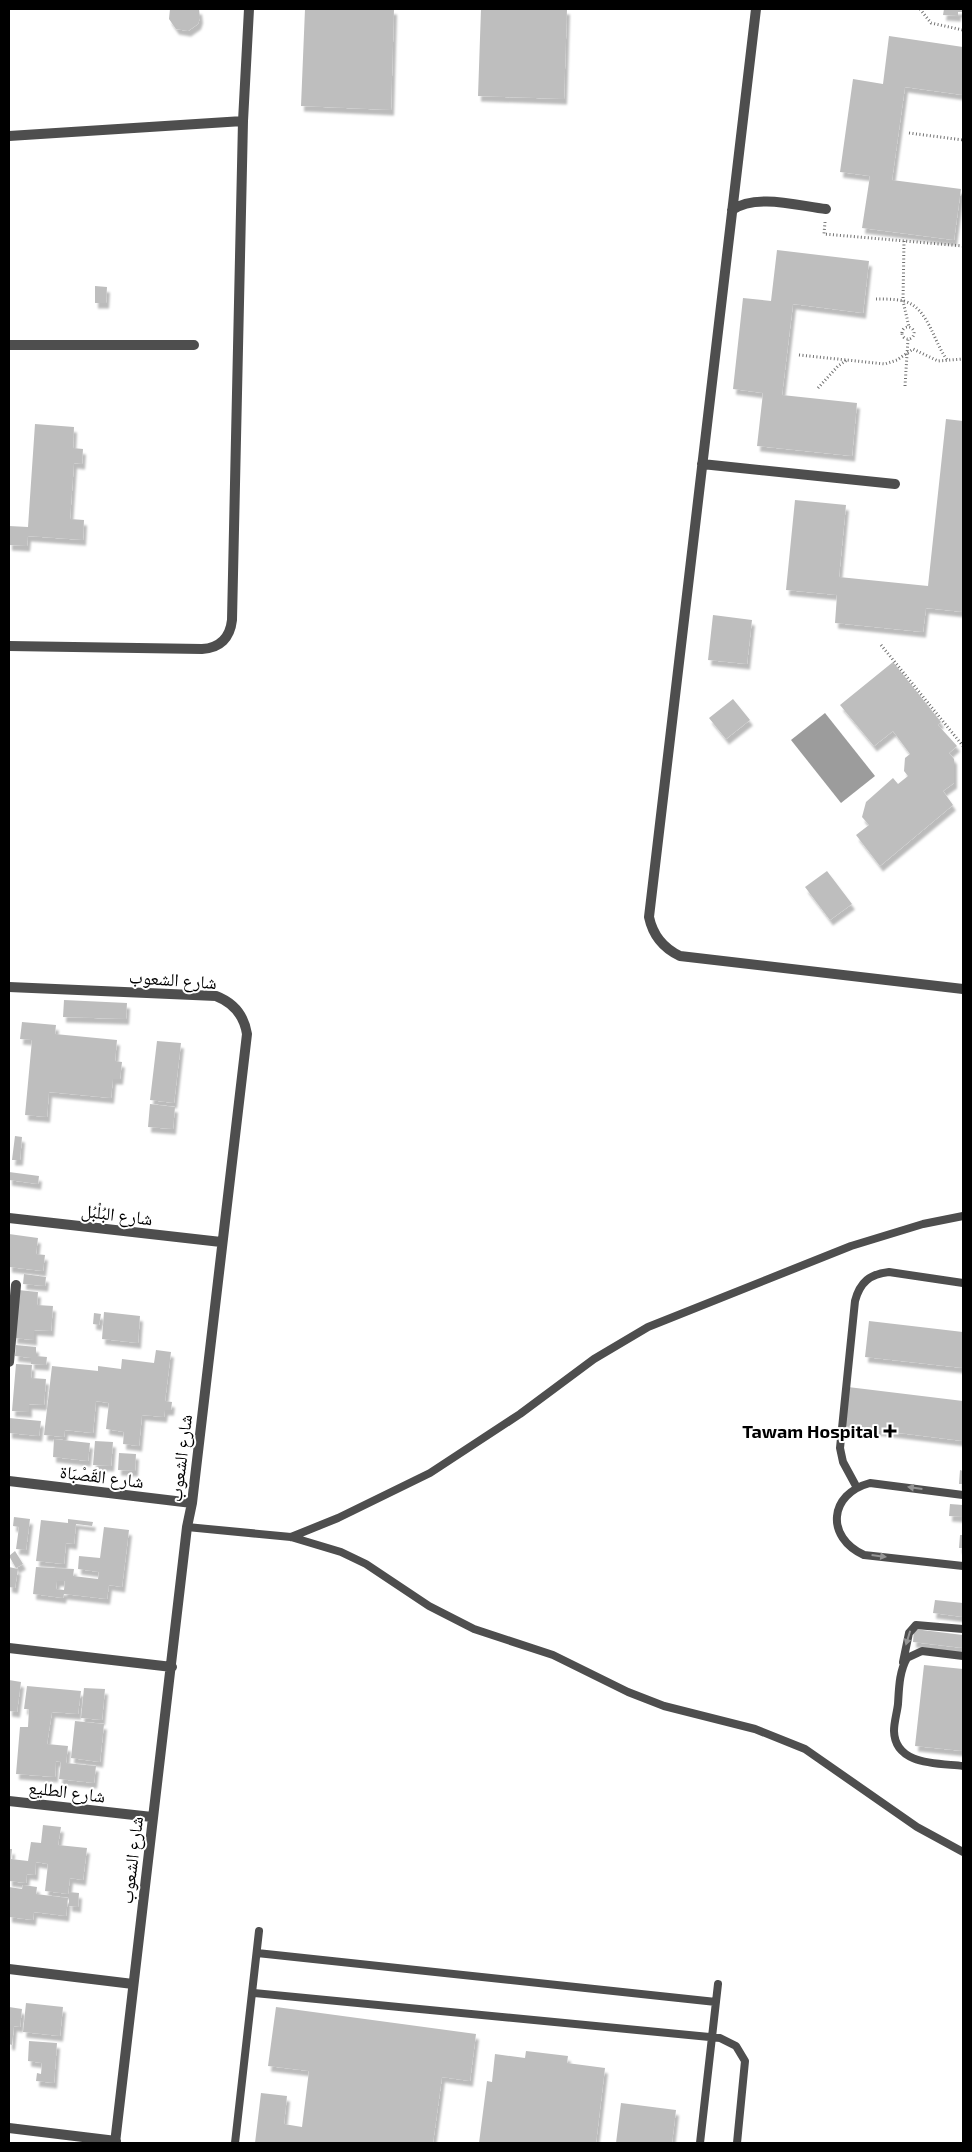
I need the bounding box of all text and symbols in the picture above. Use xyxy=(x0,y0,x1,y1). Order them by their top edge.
street label: شارع الشعوب xyxy=(128,965,218,994)
street label: شارع البُلْبُل xyxy=(80,1199,154,1230)
street label: شارع الشعوب xyxy=(164,1413,197,1503)
place label: Tawam Hospital xyxy=(742,1420,879,1442)
marker: Tawam Hospital xyxy=(883,1424,897,1438)
street label: شارع القَصْبَاة xyxy=(59,1460,145,1493)
one-way arrow xyxy=(907,1484,923,1492)
one-way arrow xyxy=(871,1552,887,1560)
one-way arrow xyxy=(904,1631,912,1646)
street label: شارع الطليع xyxy=(27,1775,107,1809)
street label: شارع الشعوب xyxy=(115,1815,148,1905)

